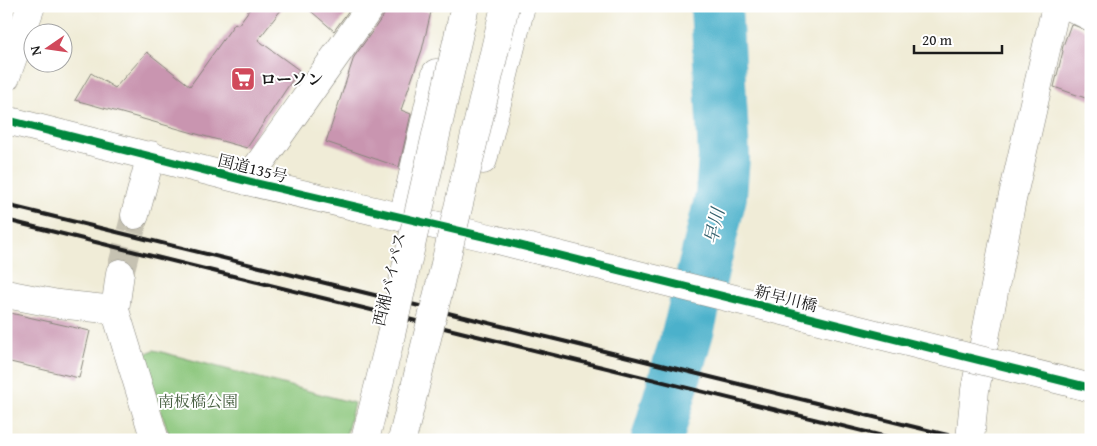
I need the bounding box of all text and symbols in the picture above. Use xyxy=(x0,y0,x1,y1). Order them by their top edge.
north arrow xyxy=(22,22,72,72)
scale bar xyxy=(914,22,1002,54)
text: 20 m xyxy=(922,29,953,50)
text: N xyxy=(24,43,46,58)
supermarket icon: ローソン xyxy=(230,66,256,92)
place label: ローソン xyxy=(260,67,323,91)
street label: 国道135号 xyxy=(216,148,290,188)
water label: 早川 xyxy=(697,203,732,247)
street label: 西湘バイパス xyxy=(367,230,411,328)
street label: 新早川橋 xyxy=(752,279,820,317)
park label: 南板橋公園 xyxy=(158,389,238,413)

